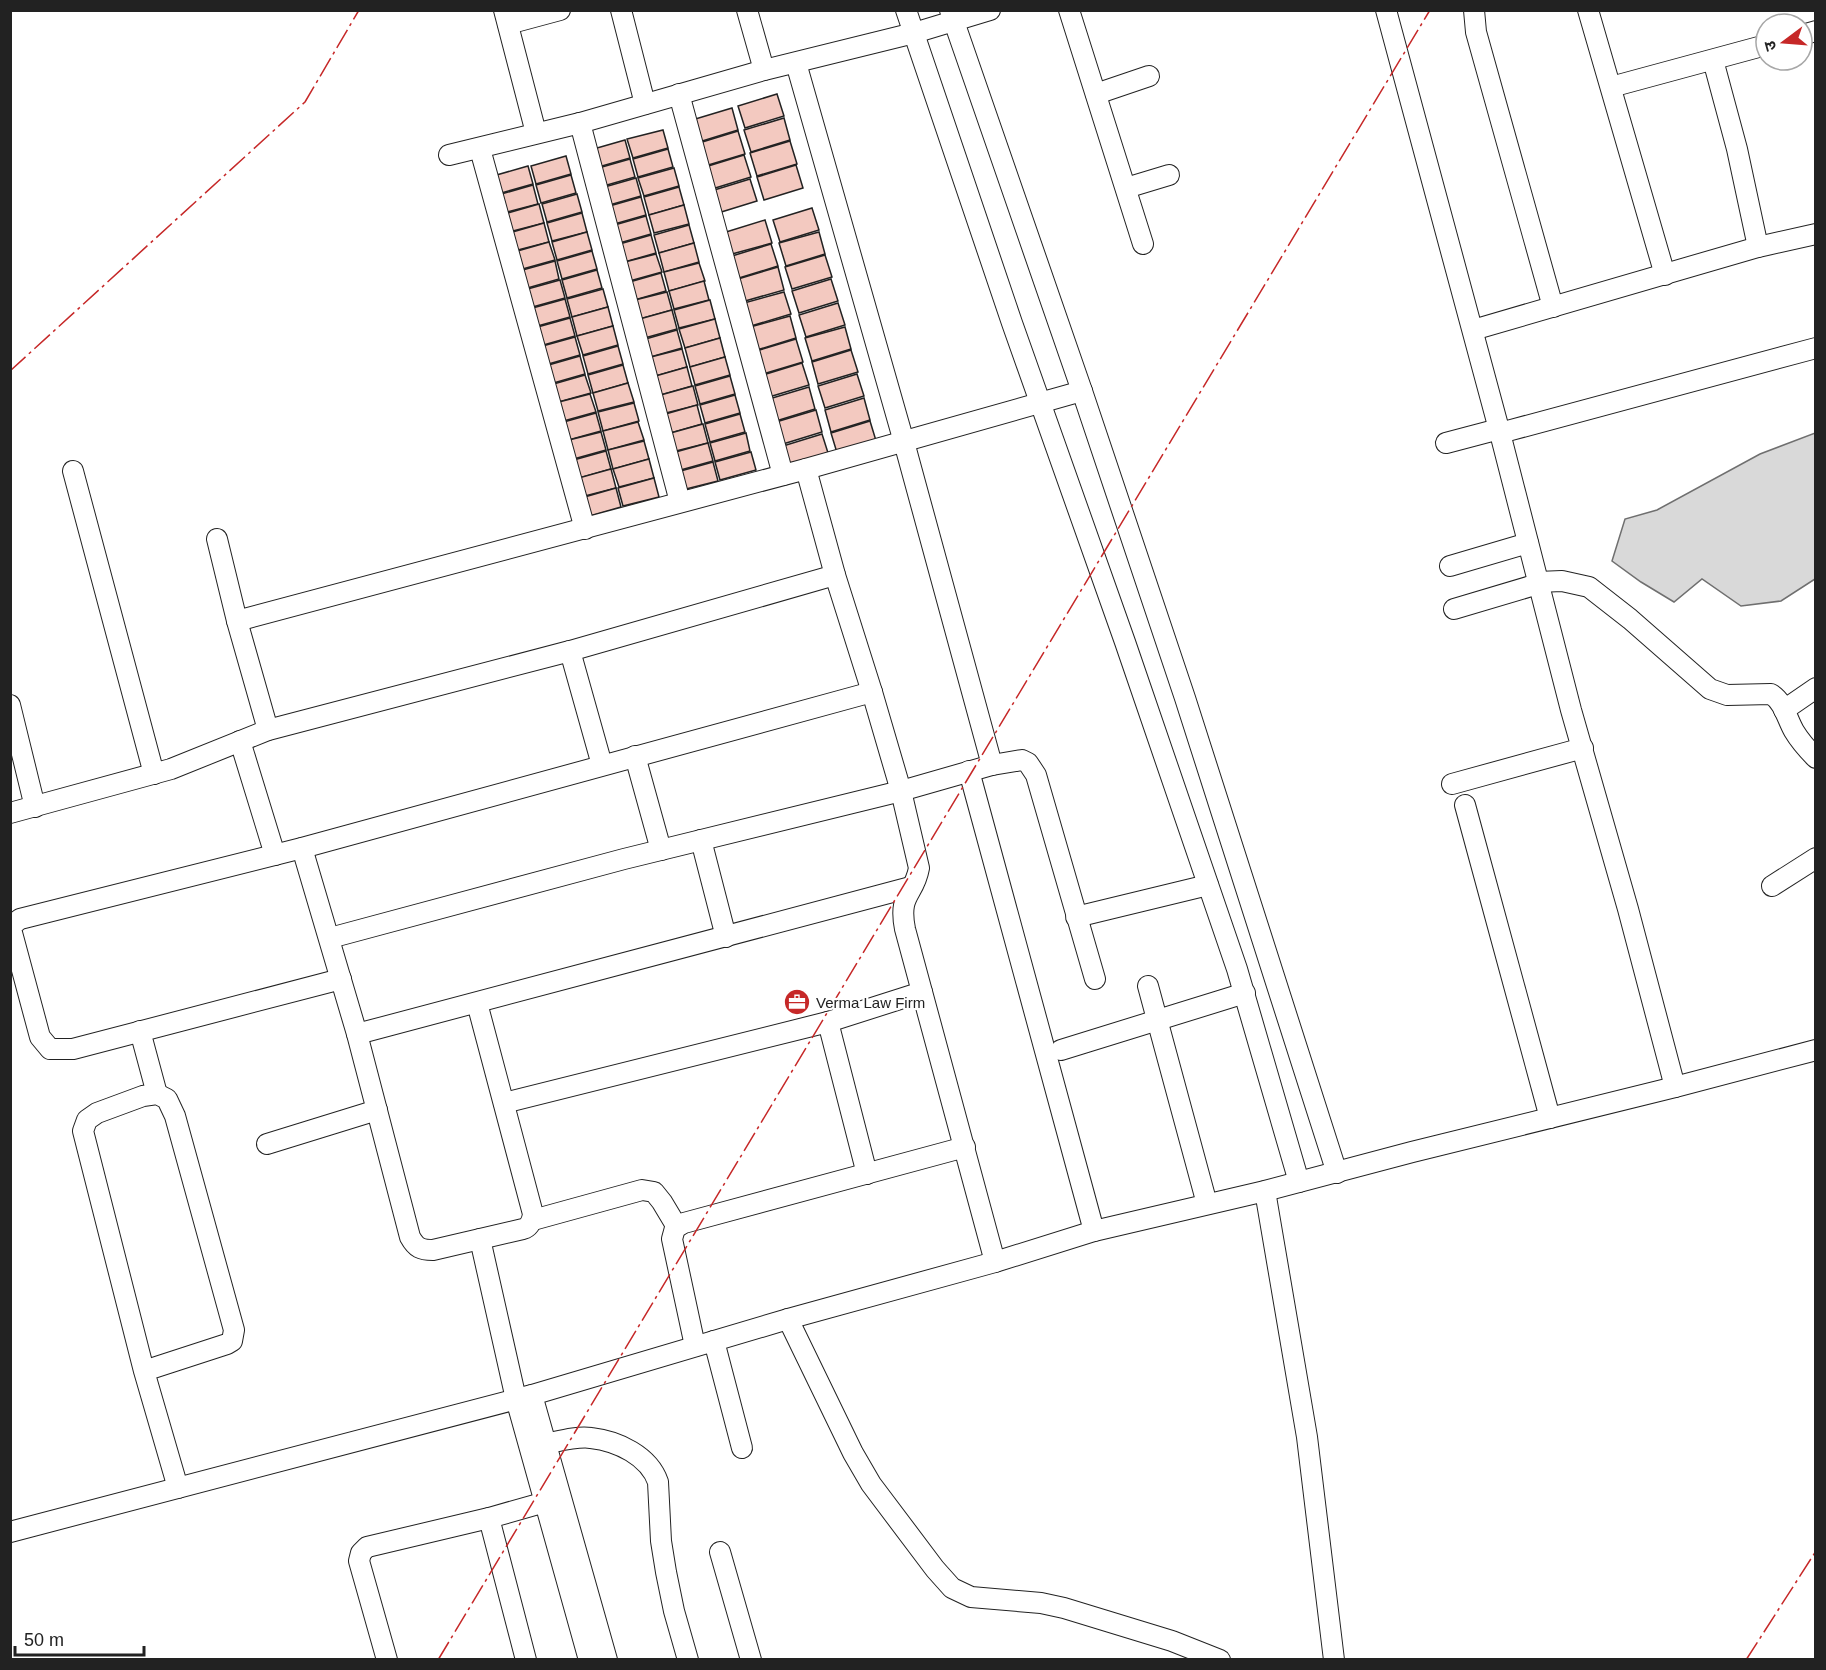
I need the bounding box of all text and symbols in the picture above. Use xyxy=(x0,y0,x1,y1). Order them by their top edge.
north arrow xyxy=(1754,12,1814,72)
text: उ xyxy=(1760,39,1780,53)
office icon: Verma Law Firm xyxy=(782,987,812,1017)
place label: Verma Law Firm xyxy=(816,994,925,1011)
scale bar xyxy=(15,1619,144,1657)
text: 50 m xyxy=(24,1630,64,1650)

